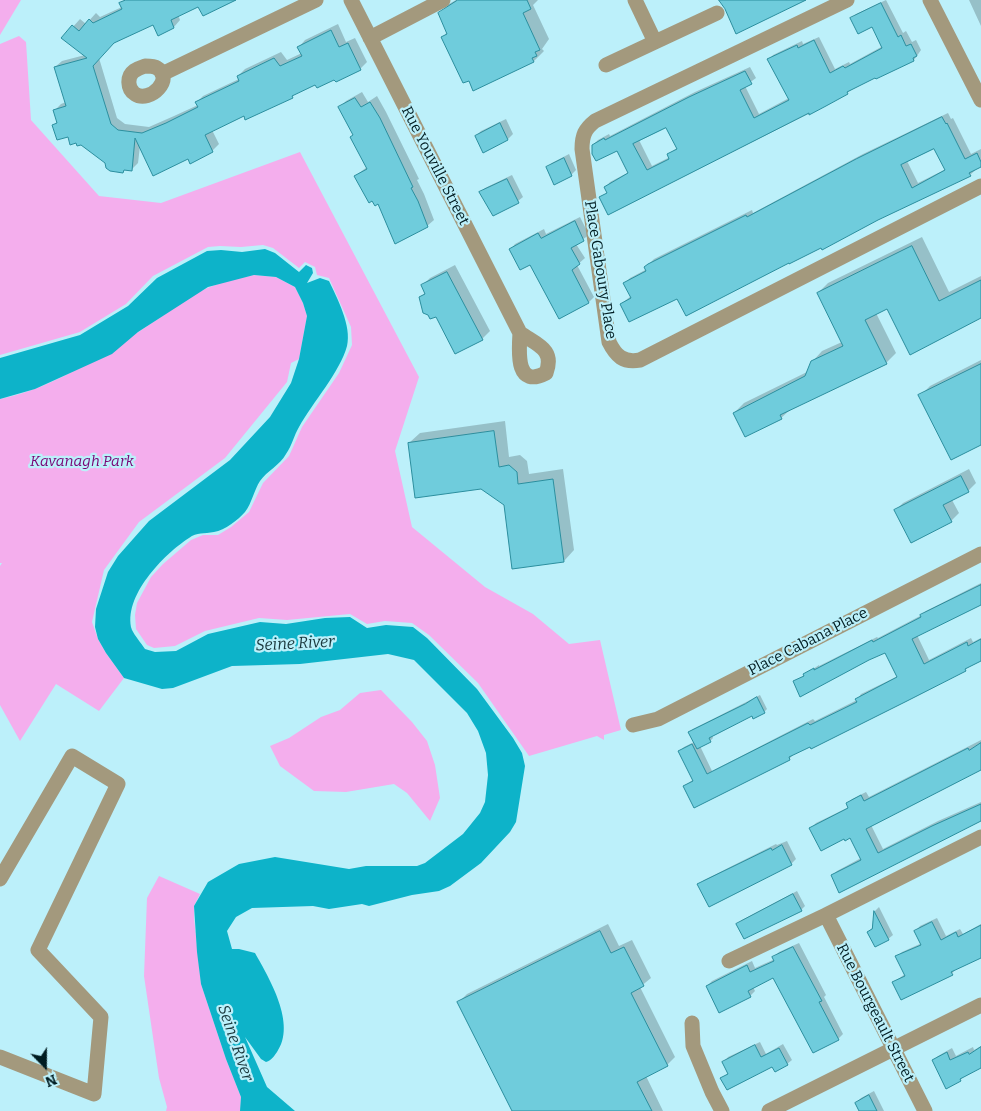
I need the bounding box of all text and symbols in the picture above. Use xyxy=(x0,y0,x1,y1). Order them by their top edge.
street label: Rue Youville Street xyxy=(397,104,473,228)
street label: Place Gaboury Place xyxy=(580,200,620,340)
park label: Kavanagh Park xyxy=(30,453,134,471)
street label: Place Cabana Place xyxy=(745,604,871,680)
water label: Seine River xyxy=(255,632,335,656)
street label: Rue Bourgeault Street xyxy=(832,941,918,1085)
water label: Seine River xyxy=(213,1002,257,1084)
north arrow xyxy=(20,1041,70,1091)
text: N xyxy=(43,1070,59,1090)

